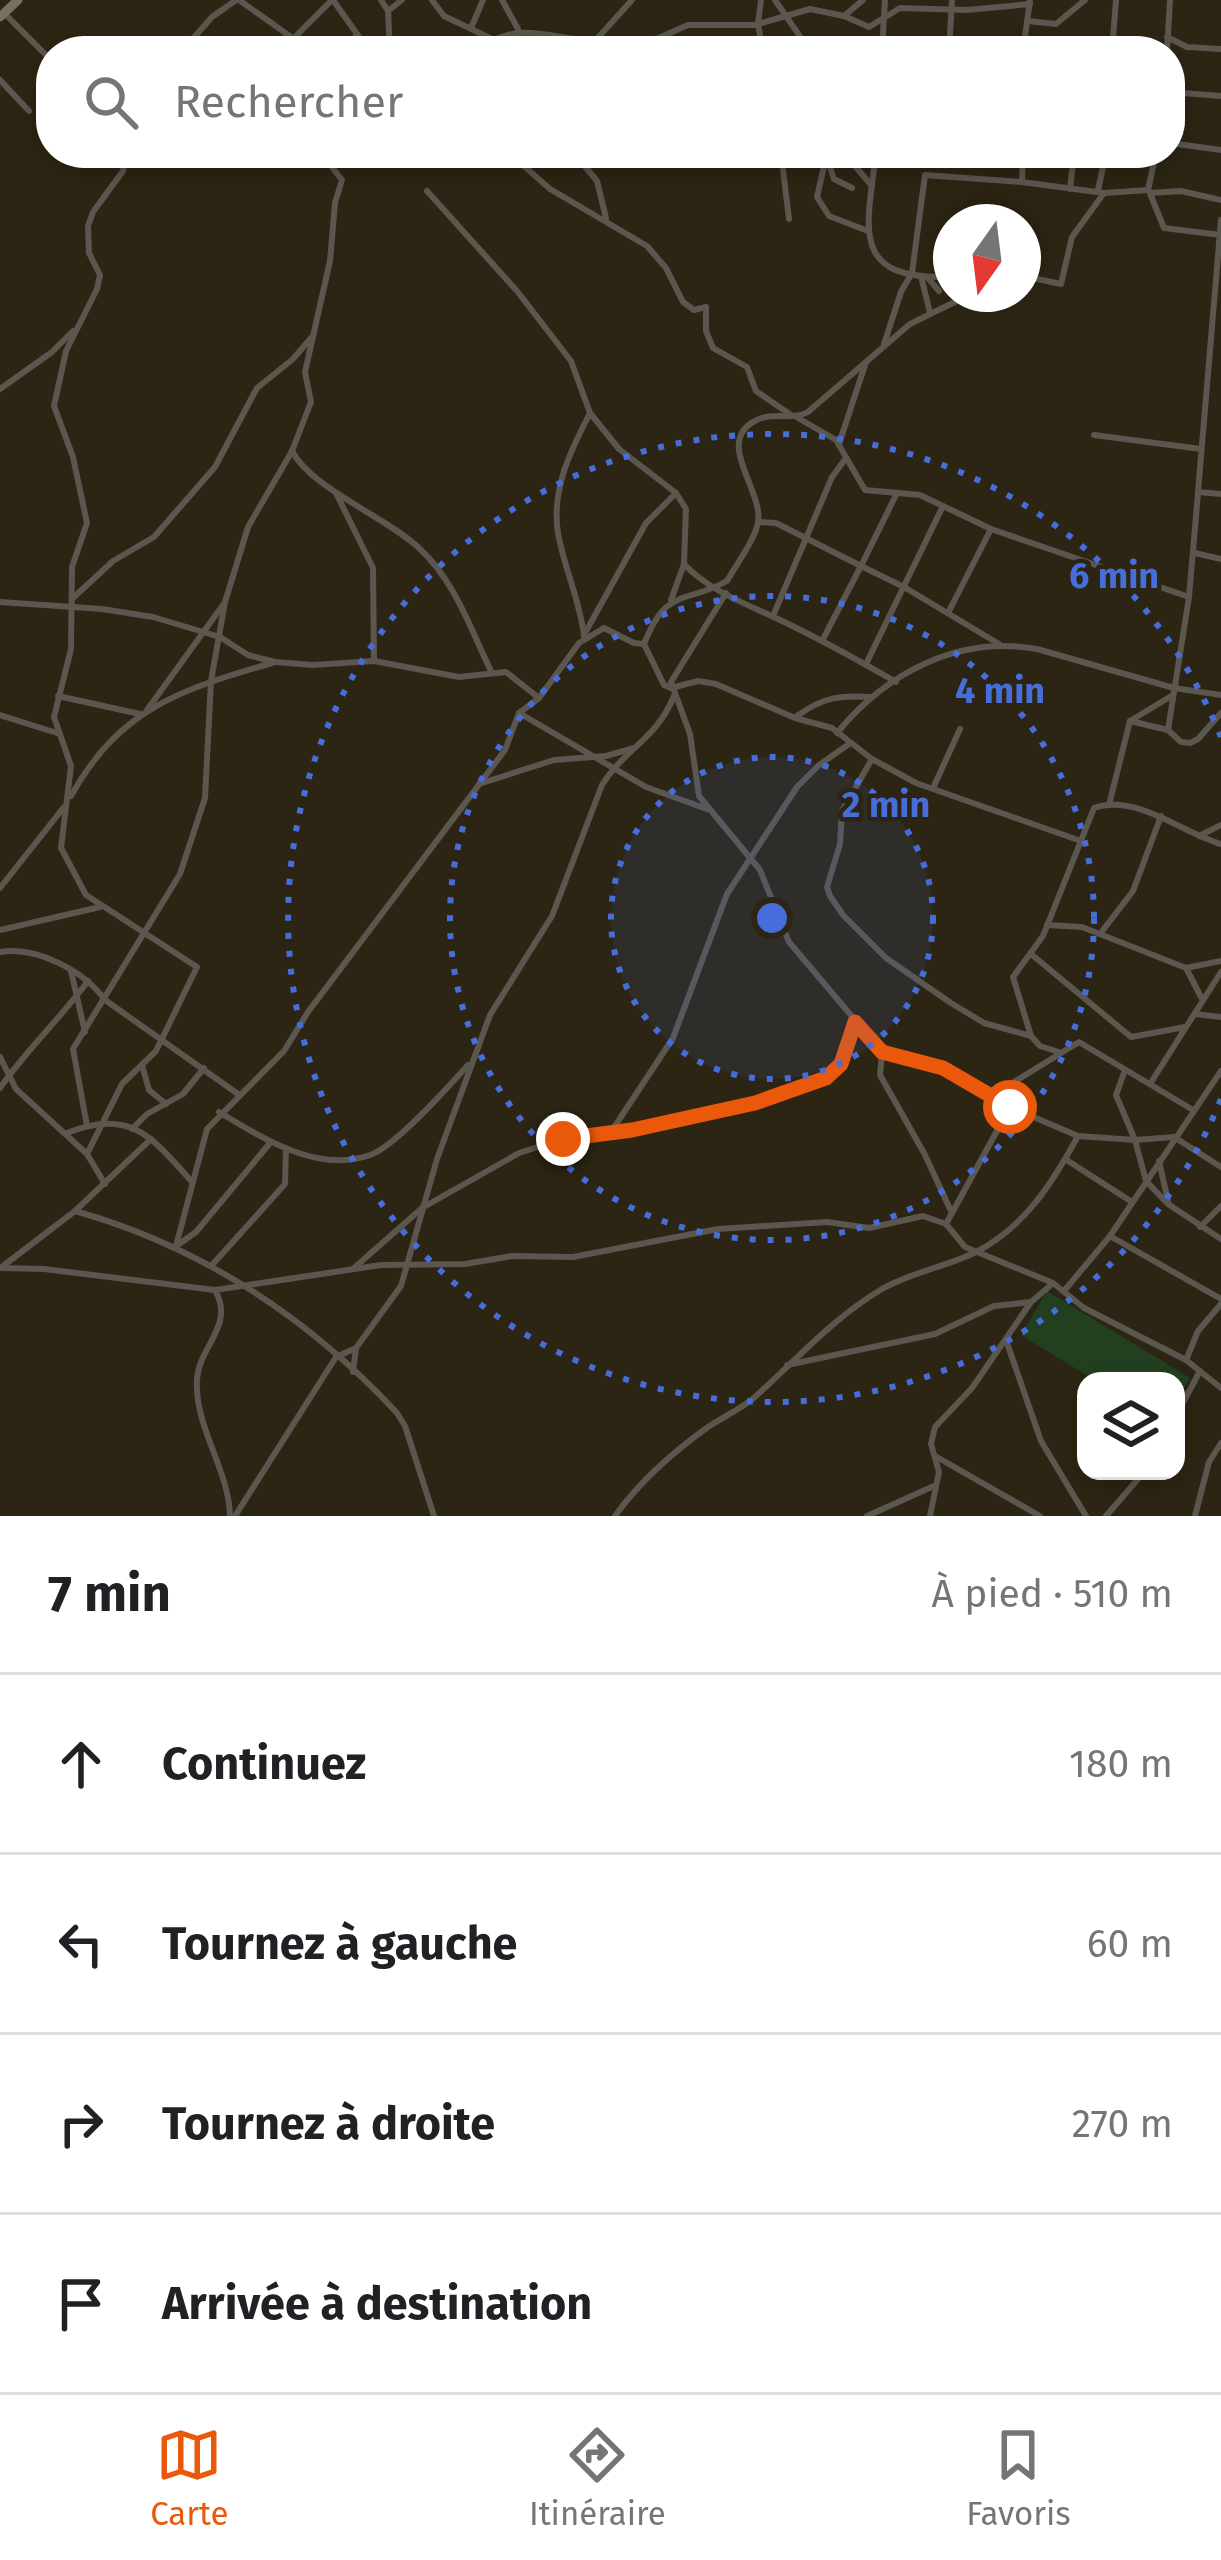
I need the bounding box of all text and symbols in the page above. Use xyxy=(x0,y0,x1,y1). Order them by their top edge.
search box xyxy=(36,36,1185,168)
icon: search xyxy=(78,69,144,135)
text: Rechercher xyxy=(174,75,403,129)
north arrow xyxy=(933,204,1041,312)
text: 6 min xyxy=(1069,554,1159,598)
text: 4 min xyxy=(955,669,1045,713)
text: 2 min xyxy=(842,783,930,827)
centre of rings xyxy=(751,897,793,939)
route start xyxy=(983,1080,1037,1134)
route end xyxy=(536,1112,590,1166)
map controls xyxy=(1077,1372,1185,1480)
button: layers xyxy=(1077,1372,1185,1480)
text: 7 min xyxy=(48,1563,171,1625)
text: À pied · 510 m xyxy=(932,1571,1173,1617)
icon: ahead xyxy=(48,1731,114,1797)
text: Continuez xyxy=(162,1737,366,1791)
text: 180 m xyxy=(1069,1741,1173,1787)
icon: left xyxy=(48,1911,114,1977)
text: Tournez à gauche xyxy=(162,1917,517,1971)
text: 60 m xyxy=(1087,1921,1173,1967)
icon: right xyxy=(48,2091,114,2157)
text: Tournez à droite xyxy=(162,2097,495,2151)
text: 270 m xyxy=(1072,2101,1173,2147)
icon: arrive xyxy=(48,2271,114,2337)
text: Arrivée à destination xyxy=(162,2277,592,2331)
tab: Carte xyxy=(150,2422,228,2534)
tab: Itinéraire xyxy=(529,2422,666,2534)
tab: Favoris xyxy=(966,2422,1071,2534)

